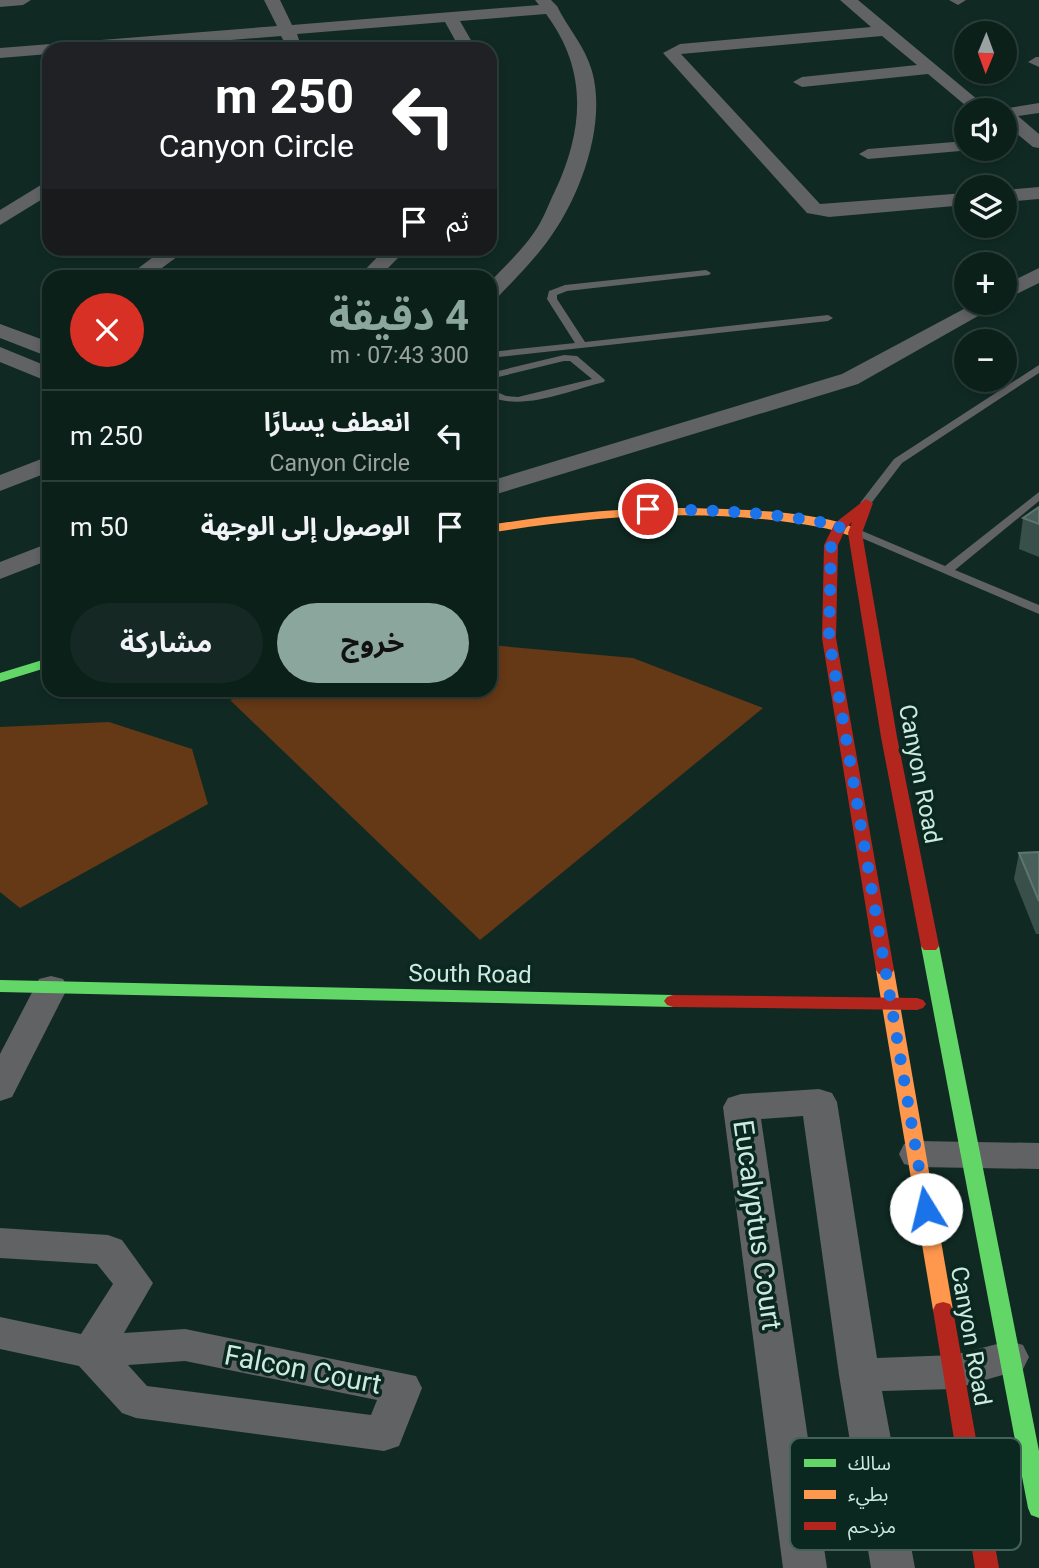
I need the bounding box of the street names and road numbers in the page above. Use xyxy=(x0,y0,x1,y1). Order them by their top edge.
street label: Canyon Road xyxy=(893,702,947,846)
street label: South Road xyxy=(408,959,532,989)
street label: Eucalyptus Court xyxy=(726,1118,789,1332)
street label: Canyon Road xyxy=(945,1264,997,1408)
street label: Falcon Court xyxy=(222,1338,384,1401)

